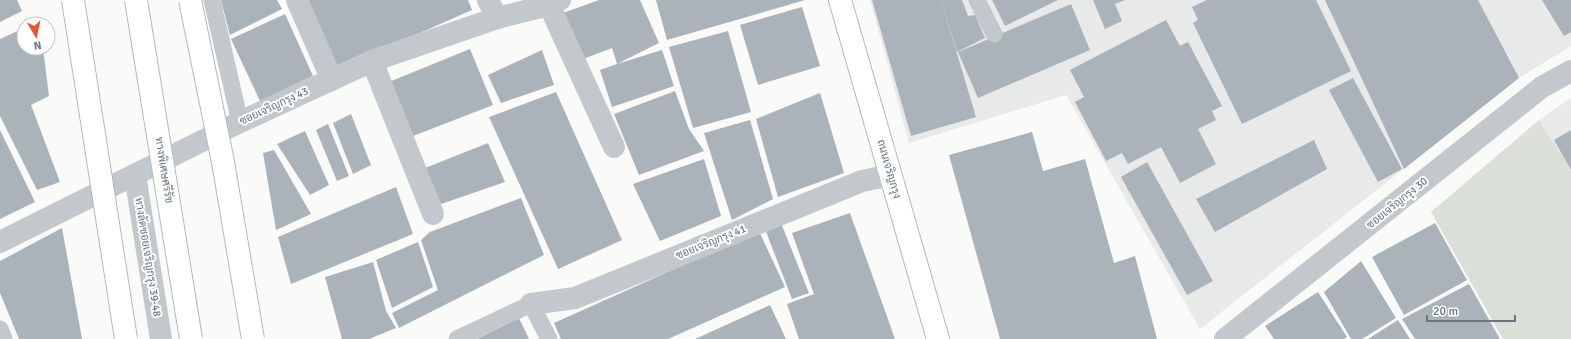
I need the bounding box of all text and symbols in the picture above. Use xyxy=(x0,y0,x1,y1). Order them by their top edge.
north arrow xyxy=(16,16,56,56)
text: N xyxy=(33,38,42,52)
street label: ซอยเจริญกรุง 43 xyxy=(238,84,311,129)
street label: ทางพิเศษศรีรัช xyxy=(152,136,178,204)
street label: ถนนเจริญกรุง xyxy=(872,138,904,201)
street label: ซอยเจริญกรุง 30 xyxy=(1364,174,1431,233)
street label: ทางลัดซอยเจริญกรุง 39-48 xyxy=(130,196,165,318)
street label: ซอยเจริญกรุง 41 xyxy=(674,222,749,264)
scale bar xyxy=(1427,297,1515,323)
text: 20 m xyxy=(1433,304,1458,319)

